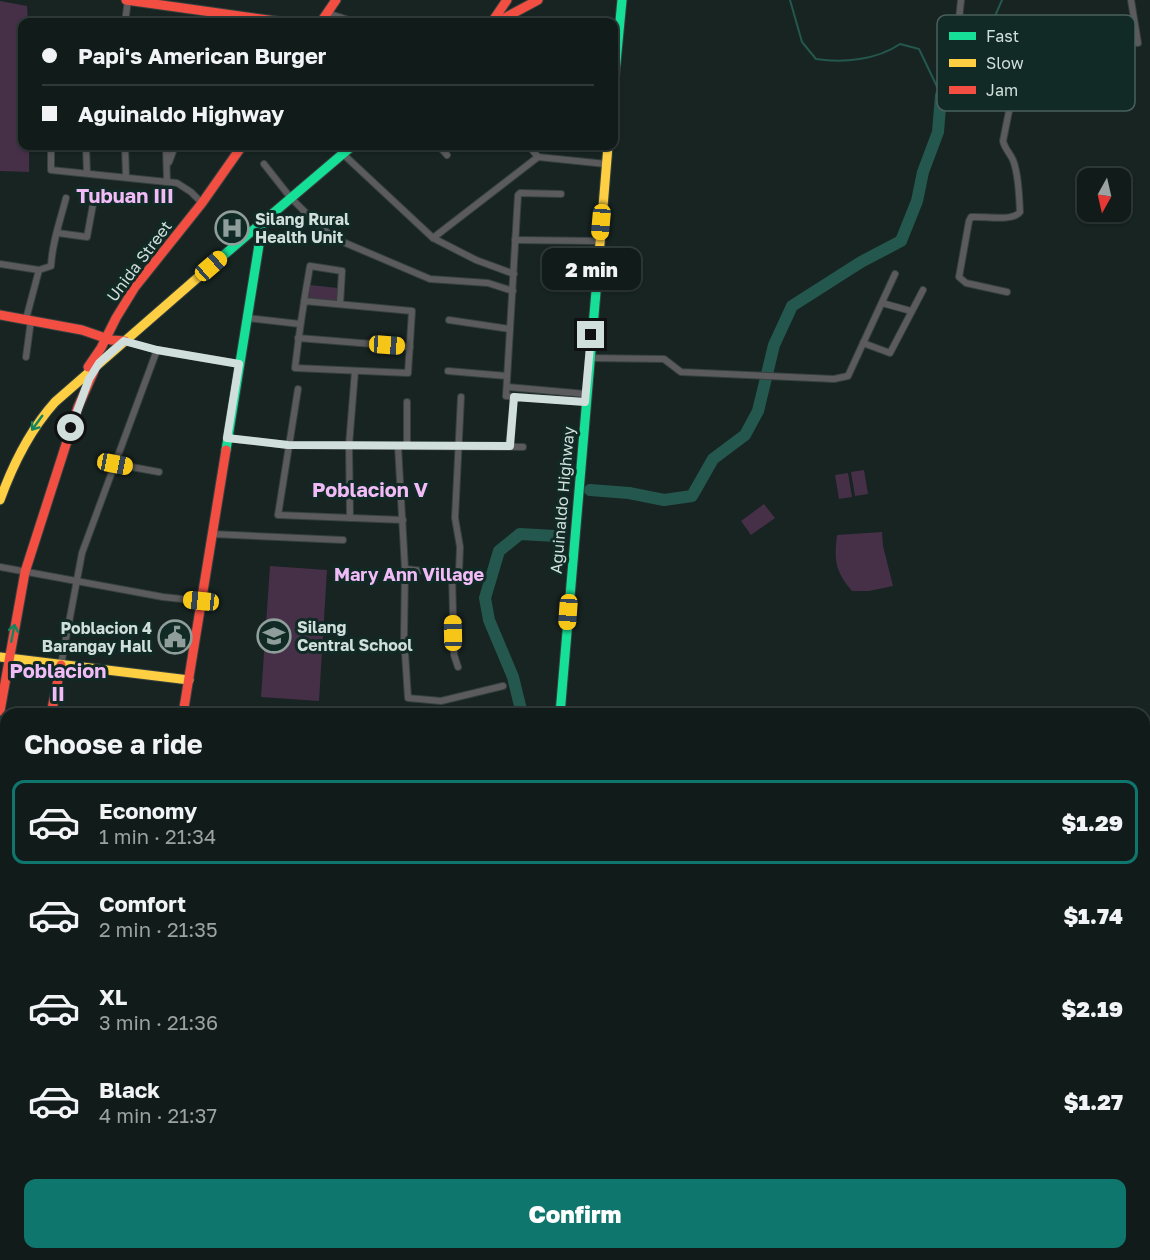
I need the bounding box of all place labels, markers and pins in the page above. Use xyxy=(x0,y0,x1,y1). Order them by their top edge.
place label: Silang Rural Health Unit xyxy=(255,209,350,247)
hospital icon: Silang Rural Health Unit xyxy=(214,210,250,246)
place label: Silang Central School xyxy=(297,617,413,655)
place label: Poblacion 4 Barangay Hall xyxy=(42,618,153,656)
school or university icon: Silang Central School xyxy=(256,618,292,654)
public building icon: Poblacion 4 Barangay Hall xyxy=(157,619,193,655)

